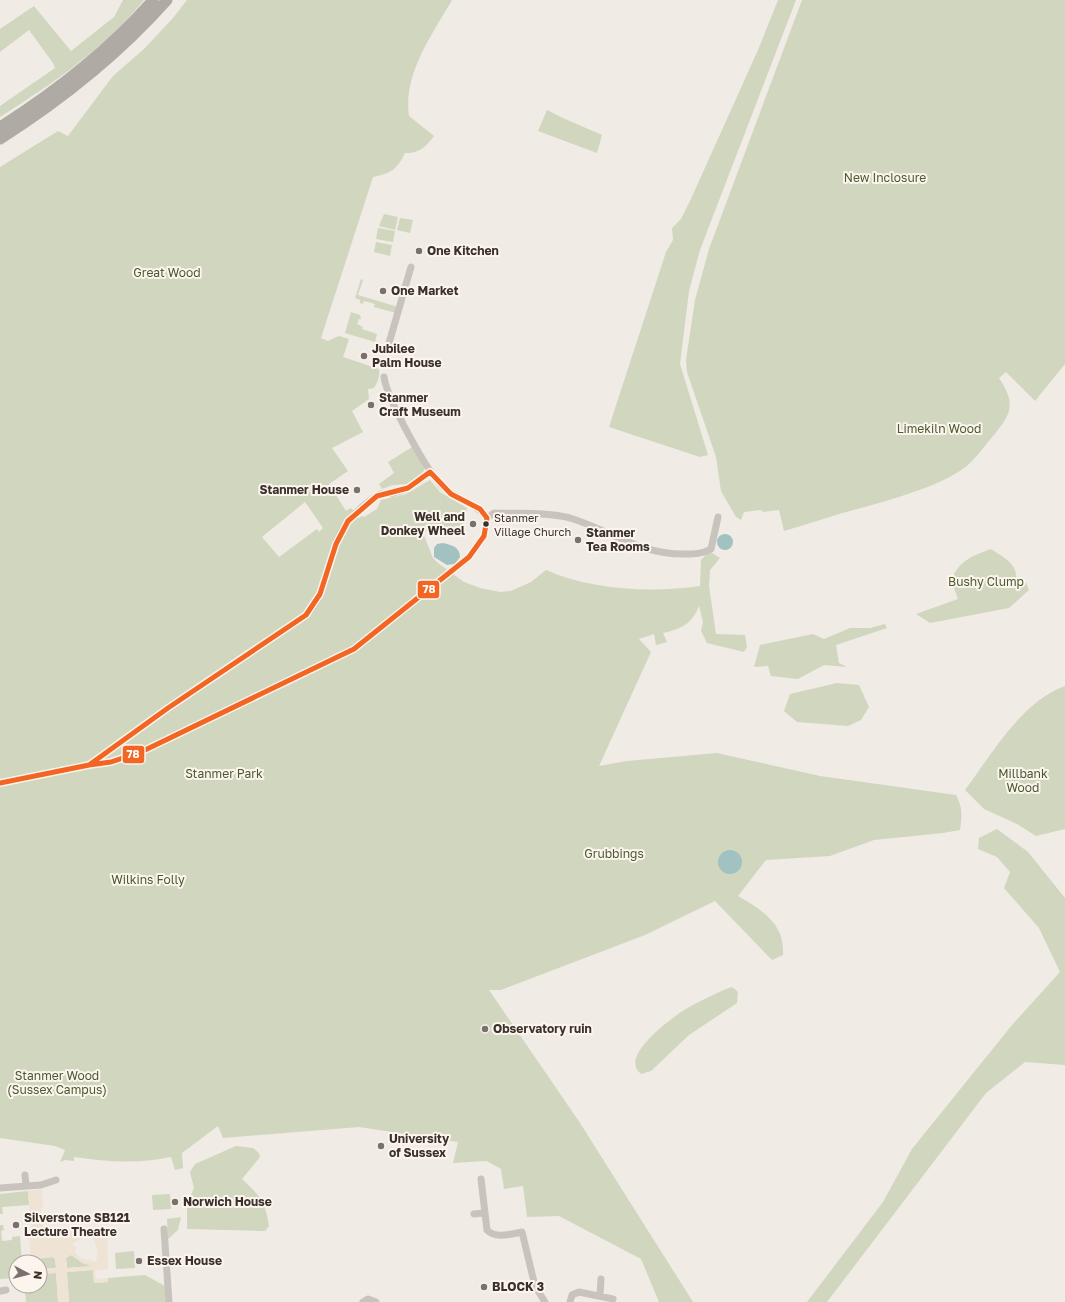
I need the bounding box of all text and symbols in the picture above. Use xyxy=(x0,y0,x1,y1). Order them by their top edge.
park label: New Inclosure xyxy=(844,170,926,185)
place label: One Kitchen xyxy=(427,243,499,258)
marker: One Kitchen xyxy=(414,246,424,256)
park label: Great Wood xyxy=(133,265,201,280)
place label: One Market xyxy=(391,283,459,298)
marker: One Market xyxy=(378,286,388,296)
place label: Jubilee Palm House xyxy=(372,341,442,370)
marker: Jubilee Palm House xyxy=(359,351,369,361)
place label: Stanmer Craft Museum xyxy=(379,390,461,419)
marker: Stanmer Craft Museum xyxy=(366,400,376,410)
park label: Limekiln Wood xyxy=(897,421,981,436)
place label: Stanmer House xyxy=(260,482,349,497)
marker: Stanmer House xyxy=(352,485,362,495)
place label: Well and Donkey Wheel xyxy=(381,509,465,538)
place label: Stanmer Village Church xyxy=(494,511,571,538)
marker: Well and Donkey Wheel xyxy=(468,519,478,529)
marker: Stanmer Village Church xyxy=(481,519,491,529)
place label: Stanmer Tea Rooms xyxy=(586,525,650,554)
marker: Stanmer Tea Rooms xyxy=(573,535,583,545)
park label: Bushy Clump xyxy=(948,574,1024,589)
line badge: 78 xyxy=(417,580,440,599)
text: 78 xyxy=(422,582,436,595)
line badge: 78 xyxy=(122,745,145,764)
text: 78 xyxy=(126,747,140,760)
park label: Stanmer Park xyxy=(185,766,263,781)
park label: Millbank Wood xyxy=(998,766,1048,795)
park label: Grubbings xyxy=(584,846,644,861)
park label: Wilkins Folly xyxy=(111,872,185,887)
place label: Observatory ruin xyxy=(493,1021,592,1036)
marker: Observatory ruin xyxy=(480,1024,490,1034)
park label: Stanmer Wood (Sussex Campus) xyxy=(7,1068,107,1097)
place label: University of Sussex xyxy=(389,1131,450,1160)
marker: University of Sussex xyxy=(376,1141,386,1151)
place label: Norwich House xyxy=(183,1194,272,1209)
marker: Norwich House xyxy=(170,1197,180,1207)
place label: Silverstone SB121 Lecture Theatre xyxy=(24,1210,130,1239)
marker: Silverstone SB121 Lecture Theatre xyxy=(11,1220,21,1230)
place label: Essex House xyxy=(147,1253,222,1268)
north arrow xyxy=(8,1254,48,1294)
marker: Essex House xyxy=(134,1256,144,1266)
text: N xyxy=(31,1270,45,1280)
place label: BLOCK 3 xyxy=(492,1279,544,1294)
marker: BLOCK 3 xyxy=(479,1282,489,1292)

